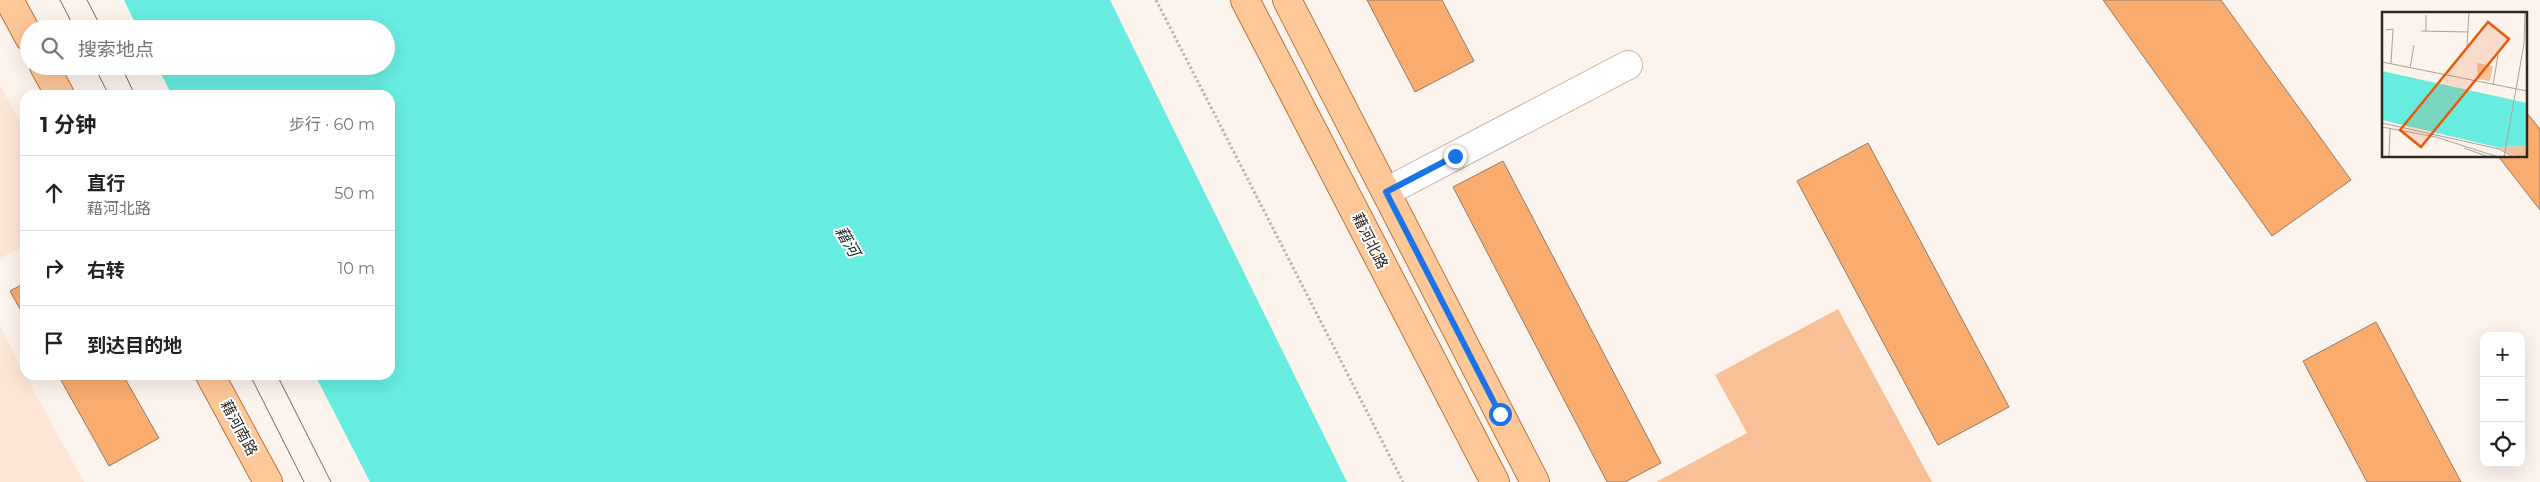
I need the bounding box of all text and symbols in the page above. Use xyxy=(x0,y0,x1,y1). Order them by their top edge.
inset map xyxy=(2382,12,2528,158)
search box xyxy=(20,20,395,75)
icon: search xyxy=(38,34,66,62)
text: 搜索地点 xyxy=(78,38,154,61)
text: 1 分钟 xyxy=(40,112,96,137)
text: 步行 · 60 m xyxy=(289,115,375,134)
route end xyxy=(1444,145,1467,168)
text: 直行 xyxy=(87,172,125,195)
icon: ahead xyxy=(40,179,68,207)
text: 50 m xyxy=(334,184,375,203)
text: 藉河北路 xyxy=(87,199,151,218)
street label: 藉河北路 xyxy=(1348,210,1393,272)
water label: 藉河 xyxy=(831,223,865,262)
icon: right xyxy=(40,254,68,282)
text: 右转 xyxy=(87,259,125,282)
text: 10 m xyxy=(337,259,375,278)
icon: arrive xyxy=(40,329,68,357)
map controls xyxy=(2480,332,2525,467)
button: + xyxy=(2480,332,2525,377)
text: 到达目的地 xyxy=(87,334,182,357)
button: − xyxy=(2480,377,2525,422)
street label: 藉河南路 xyxy=(217,397,262,459)
route start xyxy=(1489,403,1512,426)
button: locate xyxy=(2480,422,2525,467)

